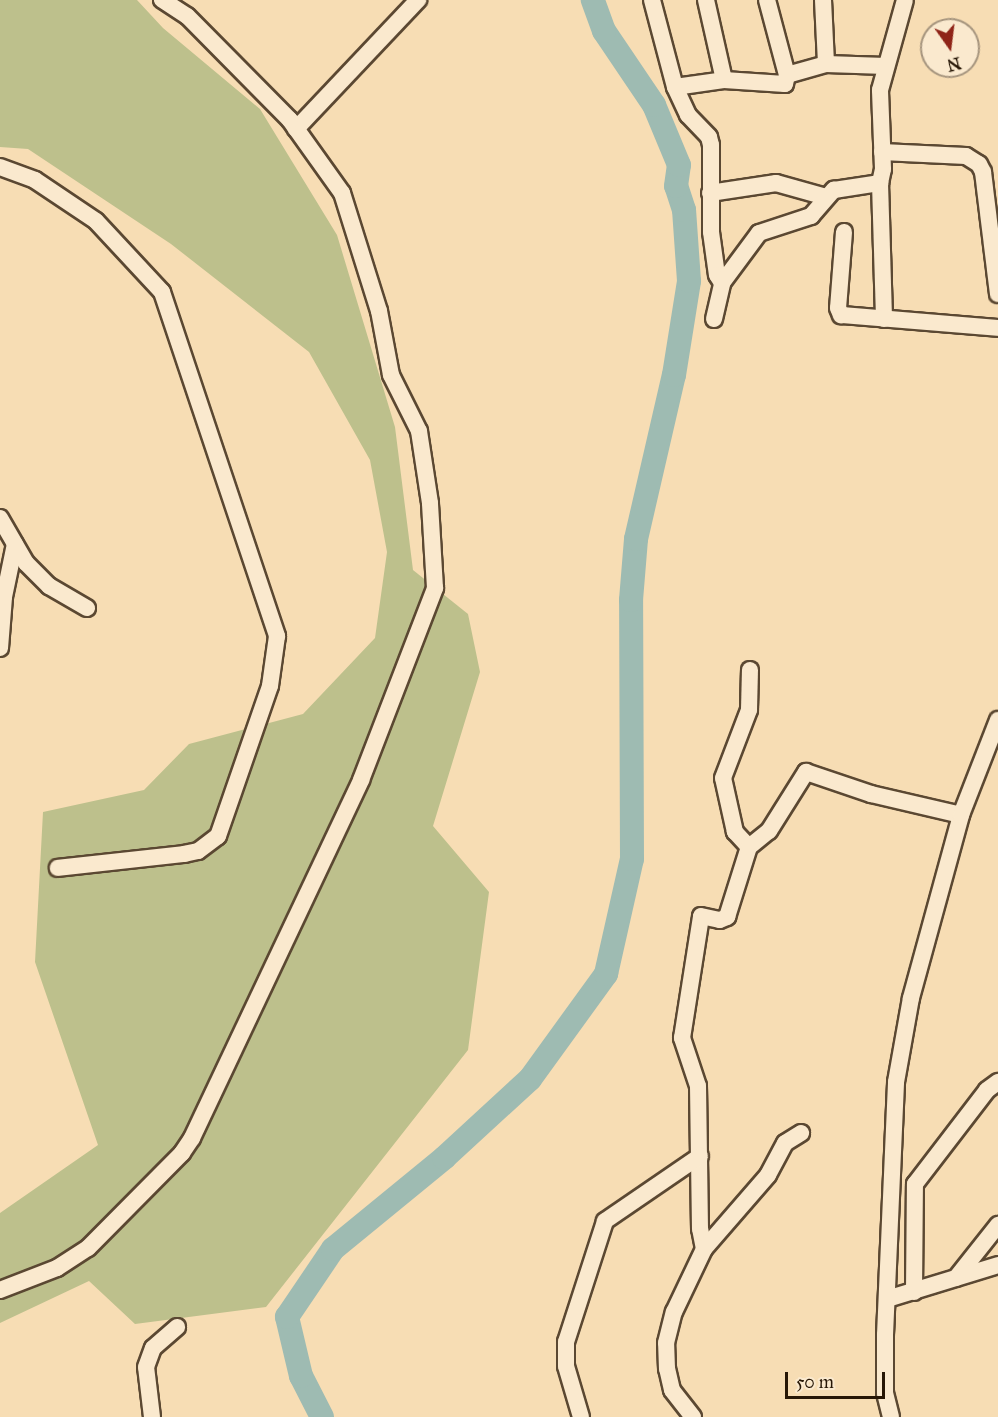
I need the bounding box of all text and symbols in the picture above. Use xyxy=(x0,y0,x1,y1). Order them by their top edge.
north arrow xyxy=(920,18,980,78)
text: N xyxy=(945,53,963,75)
scale bar xyxy=(788,1360,888,1398)
text: 50 m xyxy=(796,1371,834,1393)

